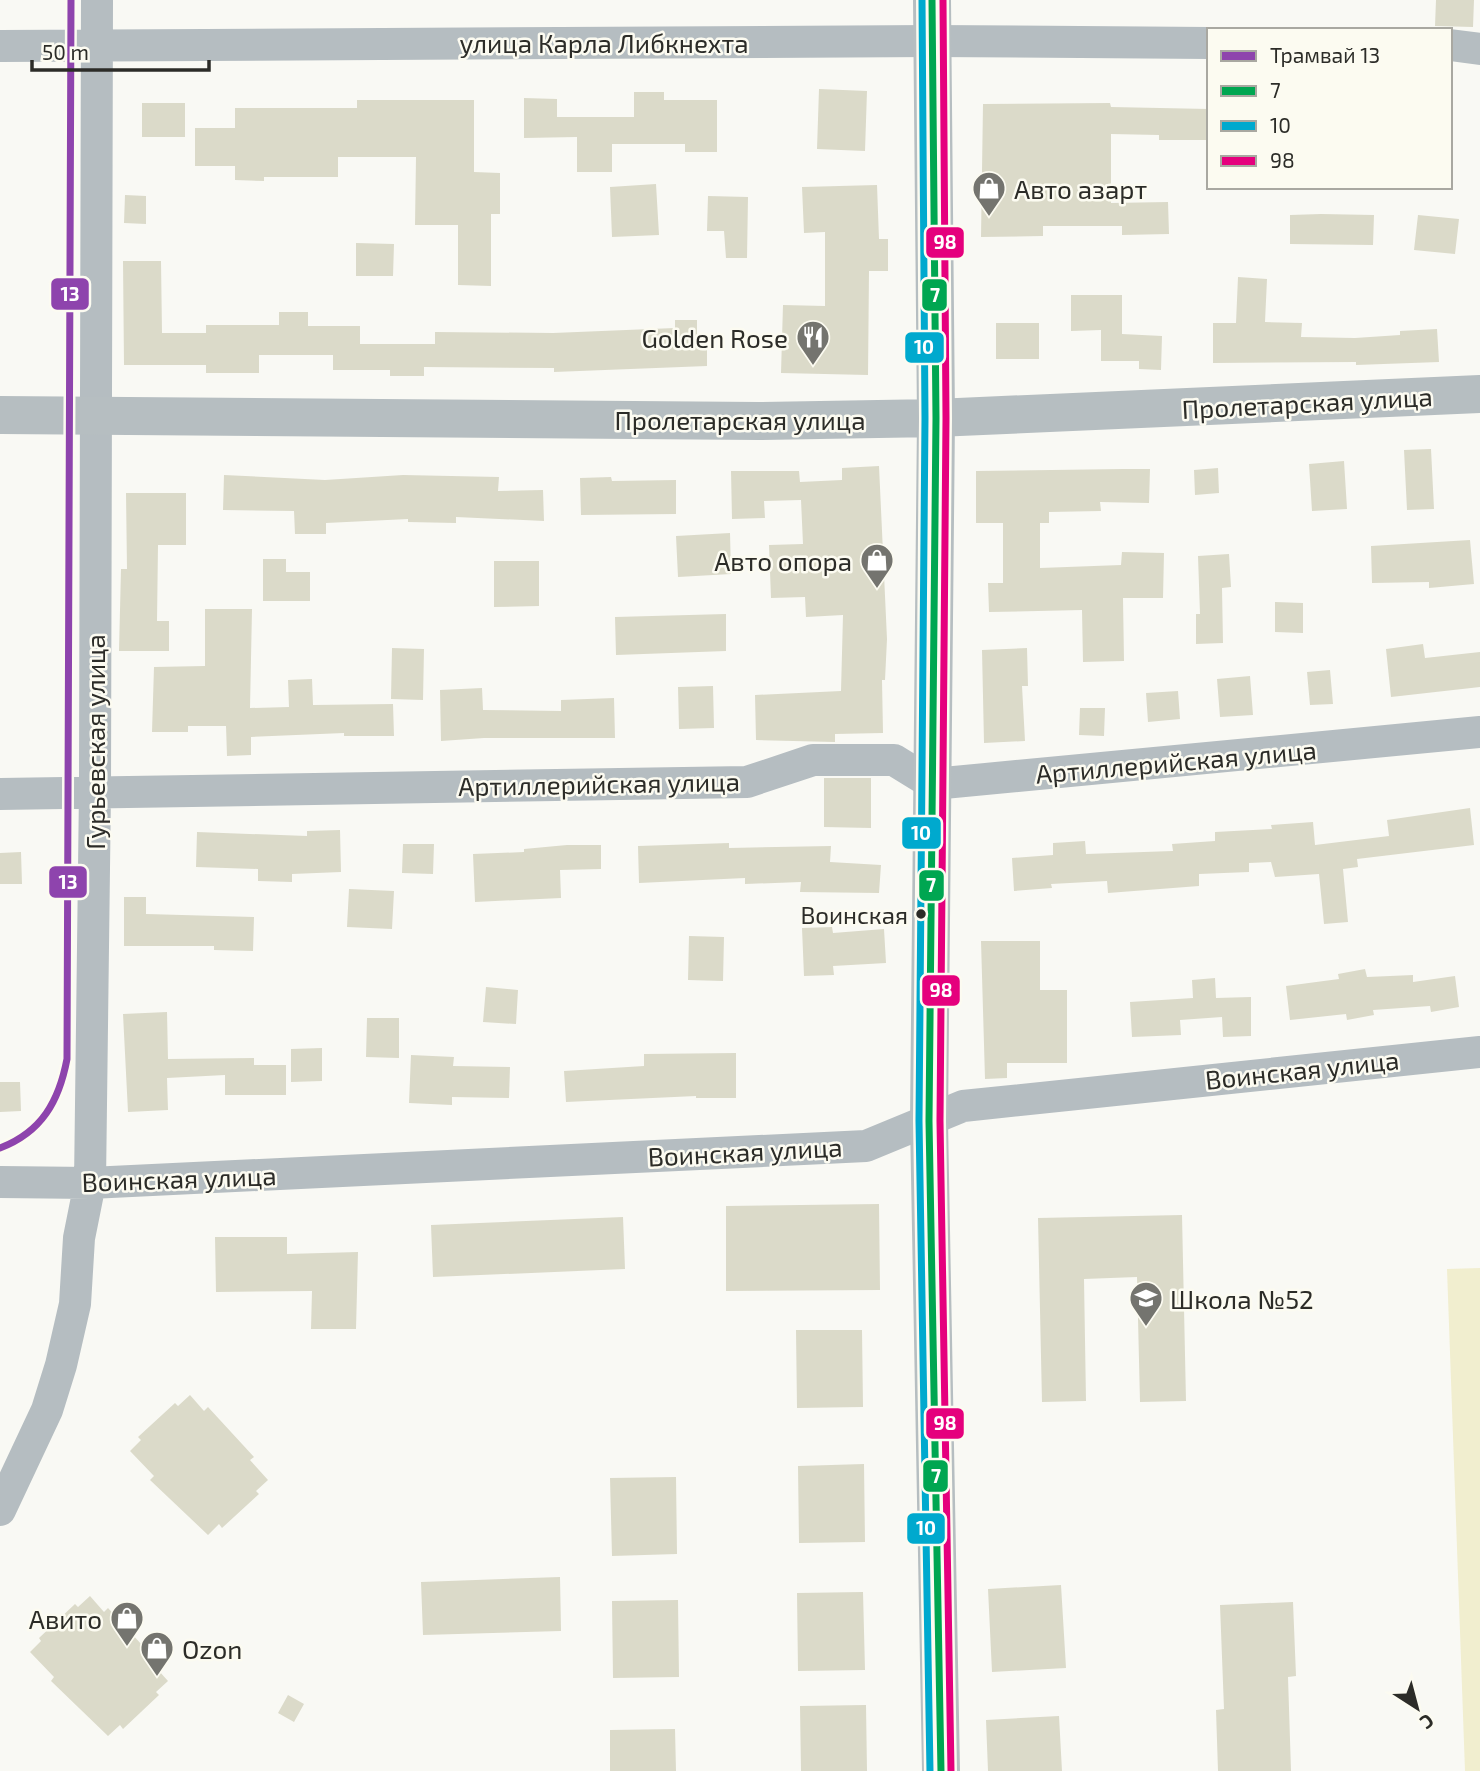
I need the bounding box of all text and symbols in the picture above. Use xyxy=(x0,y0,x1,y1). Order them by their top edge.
street label: улица Карла Либкнехта xyxy=(459,27,749,59)
scale bar xyxy=(32,28,208,72)
legend xyxy=(1207,28,1452,189)
text: 50 m xyxy=(42,39,89,64)
text: Трамвай 13 xyxy=(1270,42,1380,67)
text: 7 xyxy=(1270,77,1281,102)
text: 10 xyxy=(1270,112,1291,137)
text: 98 xyxy=(1270,147,1295,172)
shop icon: Авто азарт xyxy=(970,169,1008,218)
place label: Авто азарт xyxy=(1014,173,1147,204)
line badge: 98 xyxy=(925,226,965,259)
text: 98 xyxy=(933,230,957,253)
line badge: 13 xyxy=(50,277,90,311)
line badge: 7 xyxy=(921,278,948,312)
text: 13 xyxy=(61,282,79,305)
text: 7 xyxy=(930,283,940,306)
restaurant icon: Golden Rose xyxy=(794,318,832,367)
place label: Golden Rose xyxy=(642,322,788,353)
line badge: 10 xyxy=(904,331,945,364)
text: 10 xyxy=(914,335,934,358)
street label: Пролетарская улица xyxy=(1181,380,1433,425)
street label: Пролетарская улица xyxy=(614,404,866,436)
shop icon: Авто опора xyxy=(858,541,896,590)
place label: Авто опора xyxy=(714,545,852,576)
street label: Гурьевская улица xyxy=(79,634,111,850)
street label: Артиллерийская улица xyxy=(1034,733,1318,790)
street label: Артиллерийская улица xyxy=(458,765,740,802)
line badge: 10 xyxy=(901,816,942,850)
text: 10 xyxy=(911,821,931,844)
line badge: 13 xyxy=(48,865,88,899)
line badge: 7 xyxy=(918,869,945,902)
text: 13 xyxy=(59,870,77,893)
text: 7 xyxy=(926,873,936,896)
place label: Воинская xyxy=(800,900,908,929)
marker: Воинская xyxy=(914,907,928,921)
line badge: 98 xyxy=(921,974,961,1007)
text: 98 xyxy=(929,978,953,1001)
street label: Воинская улица xyxy=(1203,1043,1401,1096)
street label: Воинская улица xyxy=(647,1130,843,1173)
street label: Воинская улица xyxy=(81,1159,277,1198)
school or university icon: Школа №52 xyxy=(1127,1279,1165,1328)
place label: Школа №52 xyxy=(1170,1283,1314,1314)
line badge: 98 xyxy=(925,1407,965,1440)
text: 98 xyxy=(933,1411,957,1434)
line badge: 7 xyxy=(922,1459,949,1493)
text: 7 xyxy=(931,1464,941,1487)
line badge: 10 xyxy=(906,1512,946,1545)
text: 10 xyxy=(916,1516,936,1539)
shop icon: Авито xyxy=(108,1599,146,1648)
place label: Авито xyxy=(29,1603,102,1634)
shop icon: Ozon xyxy=(138,1629,176,1678)
place label: Ozon xyxy=(182,1633,242,1664)
north arrow xyxy=(1382,1673,1452,1743)
text: С xyxy=(1416,1710,1439,1735)

